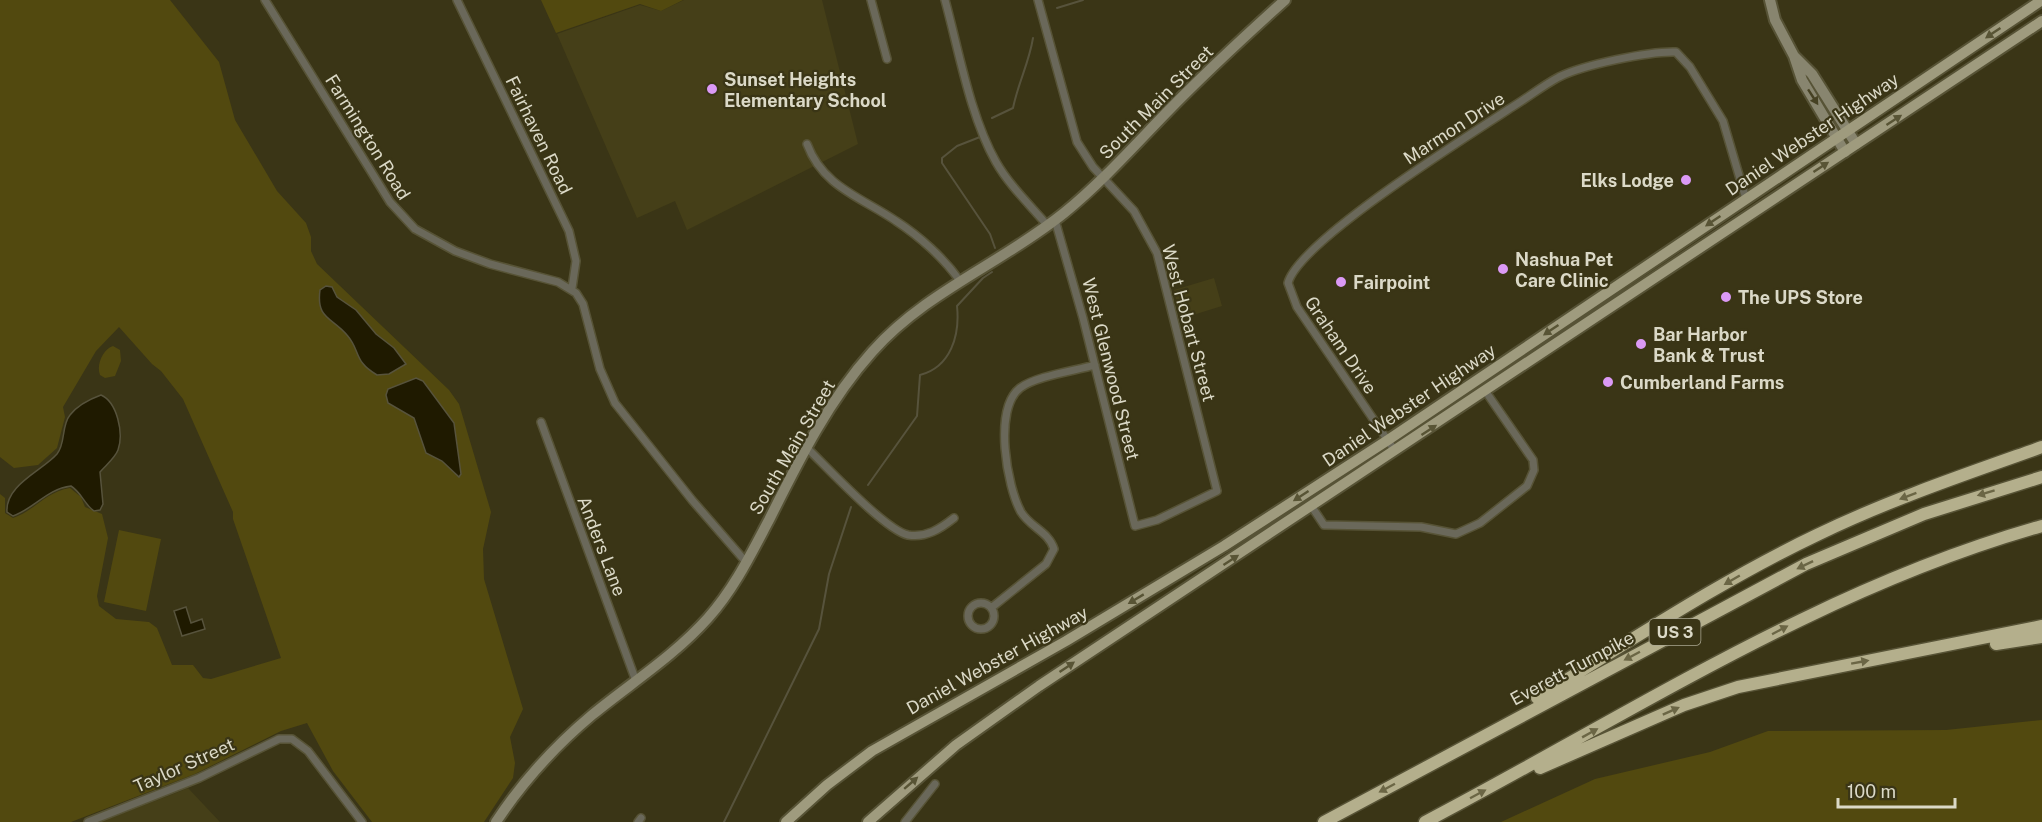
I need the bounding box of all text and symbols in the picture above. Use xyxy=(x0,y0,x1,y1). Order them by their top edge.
one-way arrow xyxy=(1985,27,2001,38)
street label: South Main Street xyxy=(1095,41,1217,163)
street label: Daniel Webster Highway xyxy=(1722,68,1903,200)
place label: Sunset Heights Elementary School xyxy=(724,69,887,111)
street label: Farmington Road xyxy=(321,71,415,203)
street label: Fairhaven Road xyxy=(501,73,577,197)
marker: Sunset Heights Elementary School xyxy=(705,82,719,96)
street label: Marmon Drive xyxy=(1399,87,1509,169)
one-way arrow xyxy=(1808,89,1819,105)
one-way arrow xyxy=(1886,115,1902,126)
one-way arrow xyxy=(1812,162,1829,173)
place label: Elks Lodge xyxy=(1580,170,1674,191)
marker: Elks Lodge xyxy=(1679,173,1693,187)
one-way arrow xyxy=(1705,215,1721,226)
street label: West Hobart Street xyxy=(1158,242,1220,404)
place label: Nashua Pet Care Clinic xyxy=(1515,249,1613,291)
marker: Nashua Pet Care Clinic xyxy=(1496,262,1510,276)
place label: Fairpoint xyxy=(1353,272,1430,293)
marker: Fairpoint xyxy=(1334,275,1348,289)
street label: West Glenwood Street xyxy=(1078,276,1144,462)
place label: The UPS Store xyxy=(1738,287,1863,308)
marker: The UPS Store xyxy=(1719,290,1733,304)
street label: Graham Drive xyxy=(1301,292,1381,398)
one-way arrow xyxy=(1543,324,1559,335)
place label: Bar Harbor Bank & Trust xyxy=(1653,324,1765,366)
marker: Bar Harbor Bank & Trust xyxy=(1634,337,1648,351)
street label: Daniel Webster Highway xyxy=(1319,339,1500,471)
place label: Cumberland Farms xyxy=(1620,372,1784,393)
marker: Cumberland Farms xyxy=(1601,375,1615,389)
street label: South Main Street xyxy=(745,376,839,518)
one-way arrow xyxy=(1420,424,1437,435)
one-way arrow xyxy=(1977,489,1995,498)
one-way arrow xyxy=(1293,490,1309,501)
one-way arrow xyxy=(1899,491,1917,501)
street label: Anders Lane xyxy=(573,493,631,599)
one-way arrow xyxy=(1222,554,1238,566)
one-way arrow xyxy=(1796,560,1813,569)
one-way arrow xyxy=(1724,575,1741,585)
one-way arrow xyxy=(1128,594,1144,605)
street label: Daniel Webster Highway xyxy=(903,601,1092,719)
road number: US 3 xyxy=(1650,619,1700,645)
one-way arrow xyxy=(1771,625,1788,635)
street label: Everett Turnpike xyxy=(1507,627,1637,709)
one-way arrow xyxy=(1624,651,1641,661)
one-way arrow xyxy=(1850,658,1869,667)
one-way arrow xyxy=(1059,661,1075,673)
one-way arrow xyxy=(1663,706,1681,716)
one-way arrow xyxy=(1582,728,1599,738)
street label: Taylor Street xyxy=(130,733,238,797)
scale bar xyxy=(1838,771,1955,809)
one-way arrow xyxy=(903,776,919,789)
text: 100 m xyxy=(1847,781,1896,802)
one-way arrow xyxy=(1378,783,1395,793)
one-way arrow xyxy=(1470,789,1487,799)

